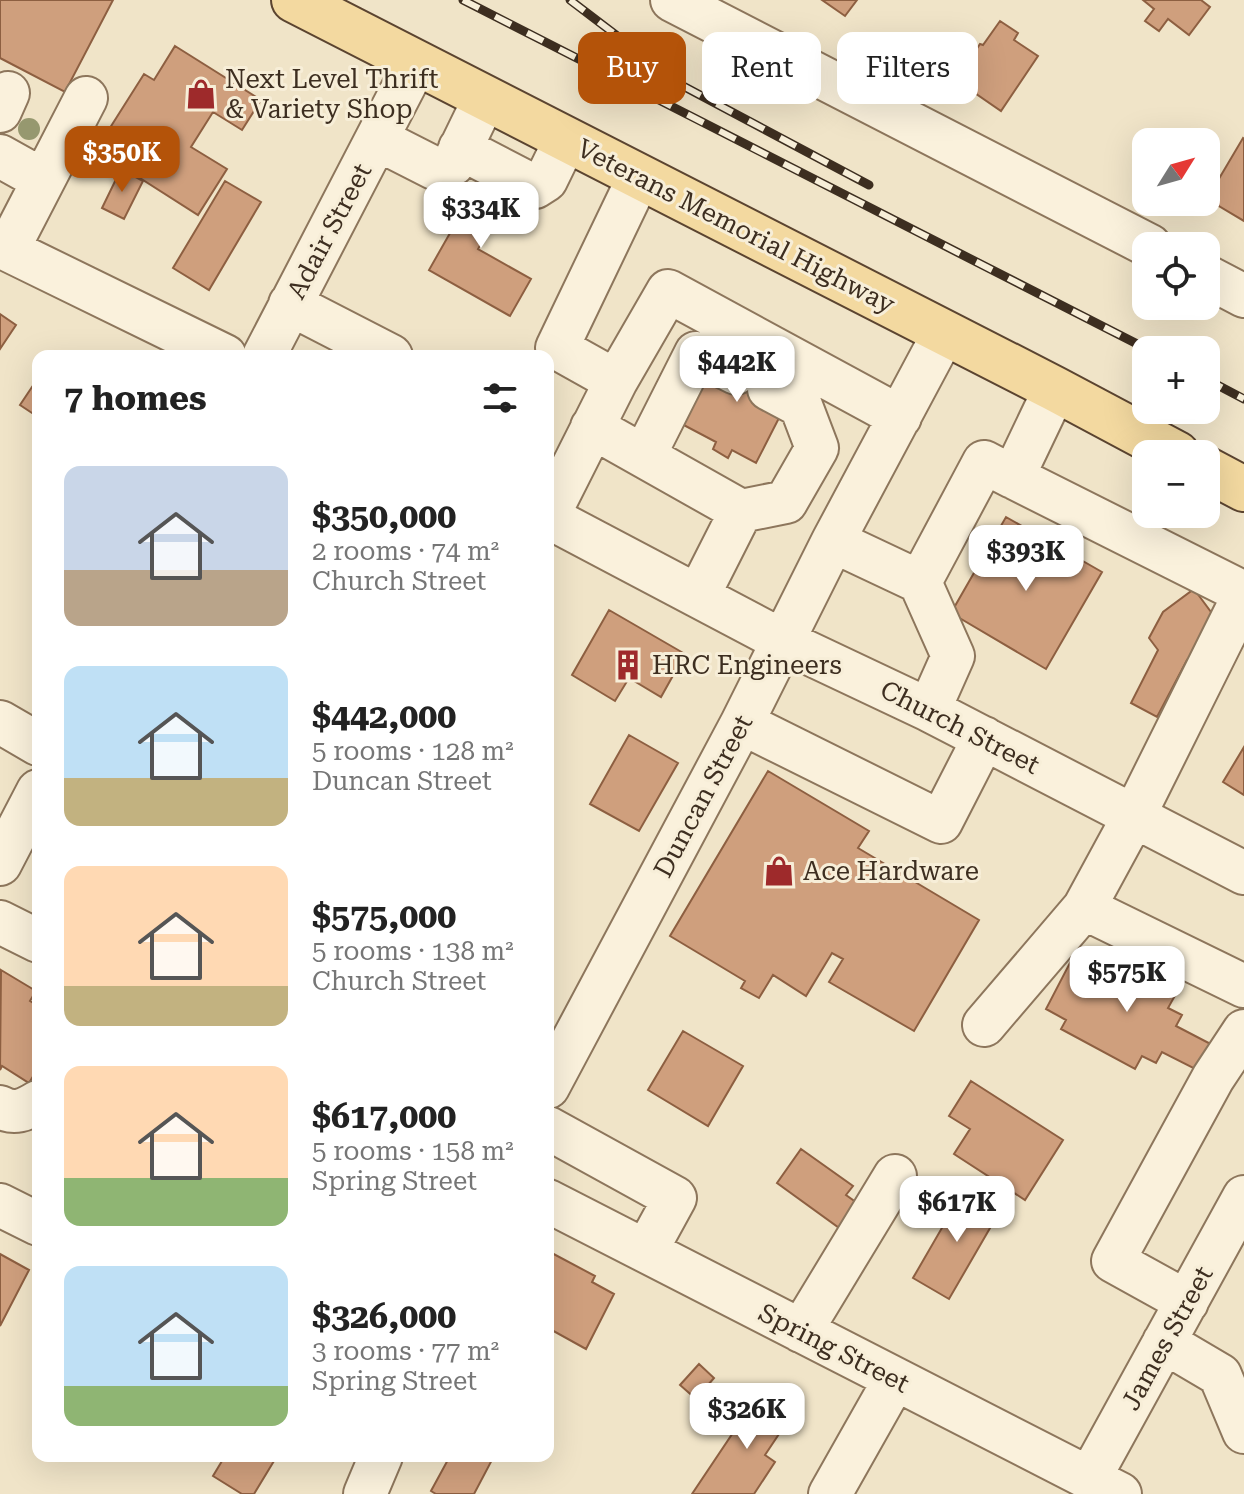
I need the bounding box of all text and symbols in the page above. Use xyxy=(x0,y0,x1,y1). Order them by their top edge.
chip: Buy xyxy=(578,32,686,104)
chip: Rent xyxy=(702,32,821,104)
chip: Filters xyxy=(837,32,978,104)
place label: Next Level Thrift & Variety Shop xyxy=(225,64,439,124)
shop icon: Next Level Thrift & Variety Shop xyxy=(184,77,218,111)
pin: $350K xyxy=(66,126,178,194)
north arrow xyxy=(1132,128,1220,216)
map controls xyxy=(1132,128,1220,528)
street label: Veterans Memorial Highway xyxy=(572,133,900,320)
text: $350K xyxy=(83,137,161,167)
street label: Adair Street xyxy=(281,158,377,304)
pin: $334K xyxy=(425,182,537,250)
text: $334K xyxy=(442,193,520,223)
button: locate xyxy=(1132,232,1220,320)
pin: $442K xyxy=(681,336,793,404)
button: + xyxy=(1132,336,1220,424)
text: $442K xyxy=(698,347,776,377)
icon: filters xyxy=(478,376,522,420)
text: 7 homes xyxy=(64,378,207,418)
button: − xyxy=(1132,440,1220,528)
text: $350,000 xyxy=(312,496,456,536)
icon: home xyxy=(128,498,224,594)
pin: $393K xyxy=(970,525,1082,593)
text: 2 rooms · 74 m² xyxy=(312,536,499,566)
text: $393K xyxy=(987,536,1065,566)
text: Church Street xyxy=(312,566,486,596)
building icon: HRC Engineers xyxy=(611,648,645,682)
place label: HRC Engineers xyxy=(652,650,842,680)
street label: Church Street xyxy=(876,674,1045,780)
text: $442,000 xyxy=(312,696,456,736)
icon: home xyxy=(128,698,224,794)
street label: Duncan Street xyxy=(648,709,759,882)
text: 5 rooms · 128 m² xyxy=(312,736,514,766)
text: Duncan Street xyxy=(312,766,492,796)
shop icon: Ace Hardware xyxy=(762,854,796,888)
place label: Ace Hardware xyxy=(803,856,979,886)
text: $575,000 xyxy=(312,896,456,936)
icon: home xyxy=(128,898,224,994)
text: 5 rooms · 138 m² xyxy=(312,936,514,966)
pin: $575K xyxy=(1071,946,1183,1014)
text: $575K xyxy=(1088,957,1166,987)
text: Church Street xyxy=(312,966,486,996)
text: $617,000 xyxy=(312,1096,456,1136)
icon: home xyxy=(128,1098,224,1194)
text: 5 rooms · 158 m² xyxy=(312,1136,514,1166)
text: Spring Street xyxy=(312,1166,477,1196)
pin: $617K xyxy=(901,1176,1013,1244)
text: $617K xyxy=(918,1187,996,1217)
street label: James Street xyxy=(1115,1261,1219,1415)
text: $326,000 xyxy=(312,1296,456,1336)
street label: Spring Street xyxy=(754,1297,915,1399)
icon: home xyxy=(128,1298,224,1394)
text: 3 rooms · 77 m² xyxy=(312,1336,499,1366)
text: Spring Street xyxy=(312,1366,477,1396)
pin: $326K xyxy=(691,1383,803,1451)
text: $326K xyxy=(708,1394,786,1424)

